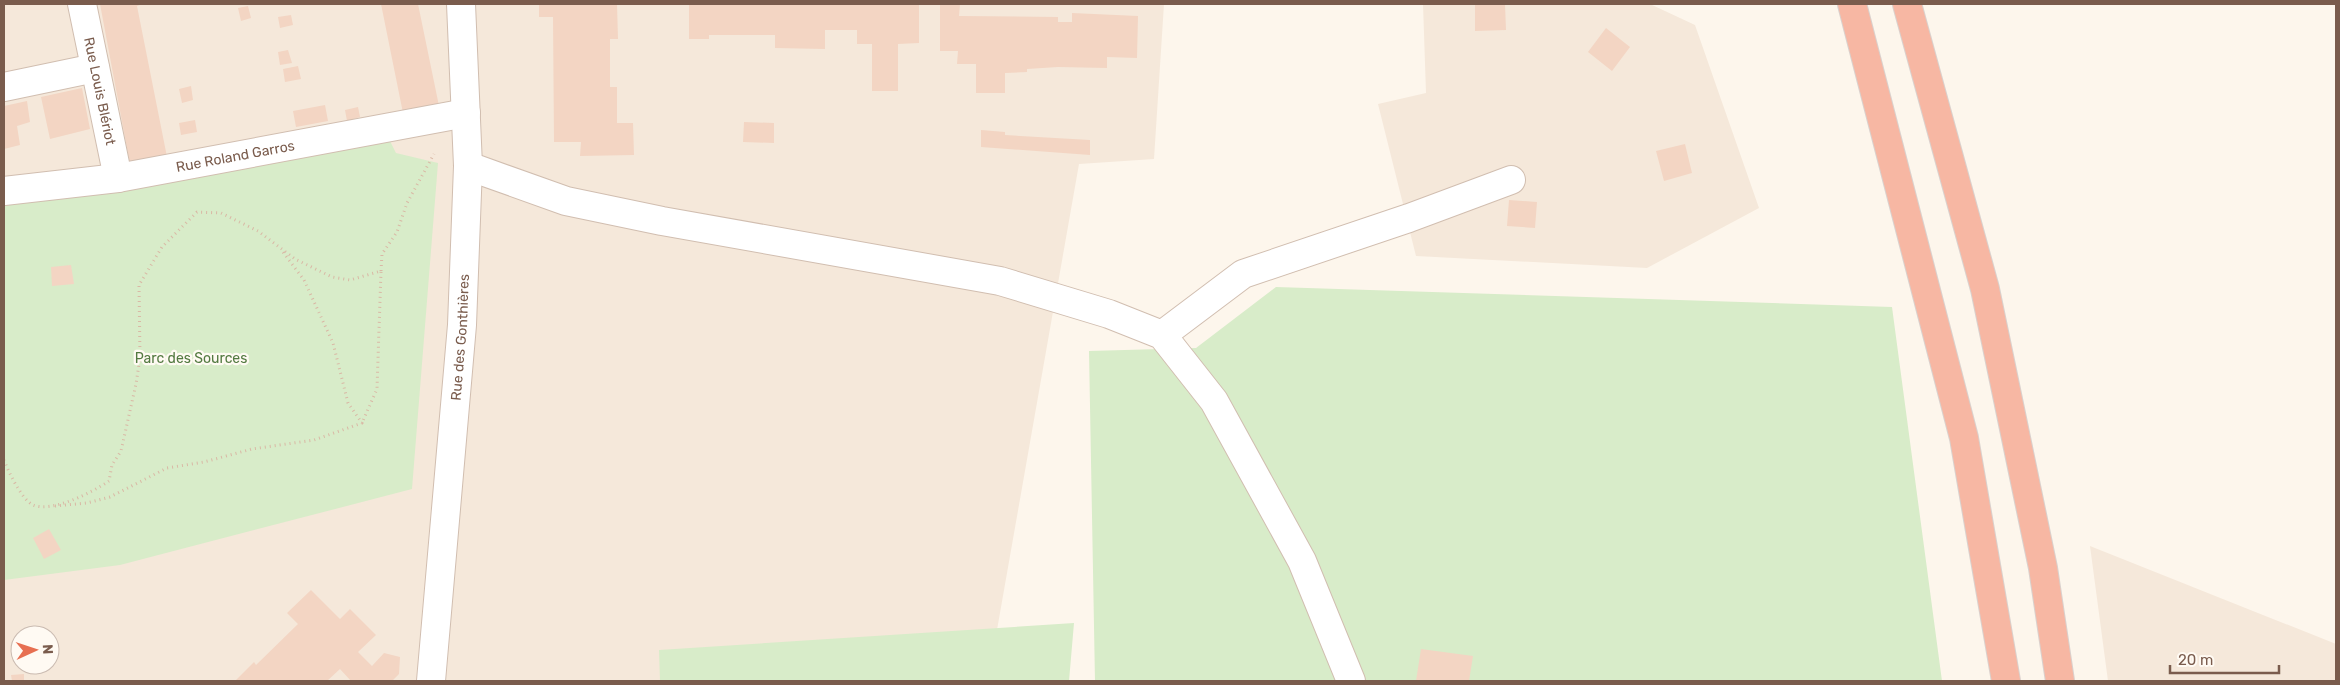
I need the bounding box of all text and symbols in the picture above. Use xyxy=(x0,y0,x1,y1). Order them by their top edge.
street label: Rue Louis Blériot xyxy=(81,36,120,147)
street label: Rue Roland Garros xyxy=(174,137,296,176)
street label: Rue des Gonthières xyxy=(447,274,472,401)
park label: Parc des Sources xyxy=(135,350,247,367)
north arrow xyxy=(10,625,60,675)
scale bar xyxy=(2170,642,2279,674)
text: N xyxy=(39,644,56,655)
text: 20 m xyxy=(2178,651,2213,669)

